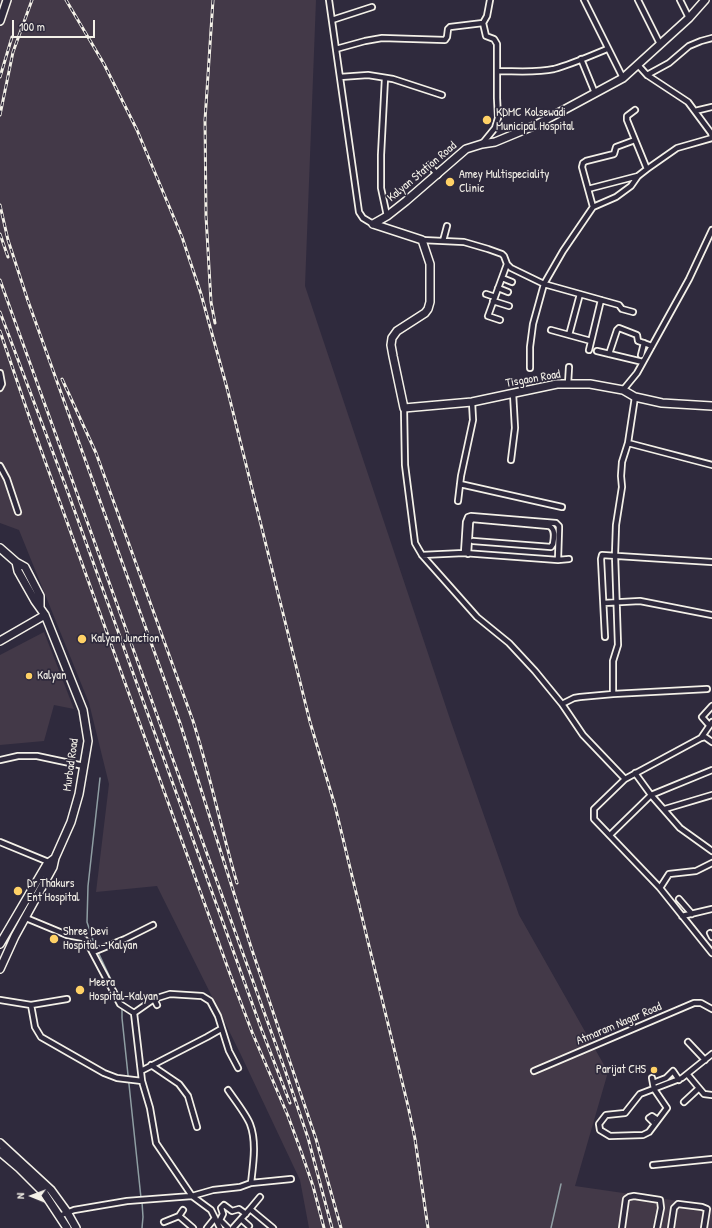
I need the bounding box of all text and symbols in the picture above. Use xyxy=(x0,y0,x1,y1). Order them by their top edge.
scale bar xyxy=(14,12,97,38)
text: 100 m xyxy=(19,18,45,35)
place label: KDMC Kolsewadi Municipal Hospital xyxy=(496,106,574,134)
marker: KDMC Kolsewadi Municipal Hospital xyxy=(481,114,493,126)
street label: Kalyan Station Road xyxy=(384,139,460,205)
place label: Amey Multispeciality Clinic xyxy=(459,168,549,196)
marker: Amey Multispeciality Clinic xyxy=(444,176,456,188)
street label: Tisgaon Road xyxy=(504,367,562,391)
place label: Kalyan Junction xyxy=(91,632,160,646)
marker: Kalyan Junction xyxy=(76,633,88,645)
place label: Kalyan xyxy=(37,669,66,683)
marker: Kalyan xyxy=(24,671,34,681)
street label: Murbad Road xyxy=(60,738,82,792)
place label: Dr Thakurs Ent Hospital xyxy=(27,877,80,905)
marker: Dr Thakurs Ent Hospital xyxy=(12,885,24,897)
place label: Shree Devi Hospital - Kalyan xyxy=(63,925,138,953)
marker: Shree Devi Hospital - Kalyan xyxy=(48,933,60,945)
place label: Meera Hospital-Kalyan xyxy=(89,976,158,1004)
marker: Meera Hospital-Kalyan xyxy=(74,984,86,996)
street label: Atmaram Nagar Road xyxy=(574,1000,664,1048)
place label: Parijat CHS xyxy=(596,1063,646,1077)
marker: Parijat CHS xyxy=(649,1065,659,1075)
north arrow xyxy=(12,1176,52,1216)
text: N xyxy=(13,1193,27,1199)

